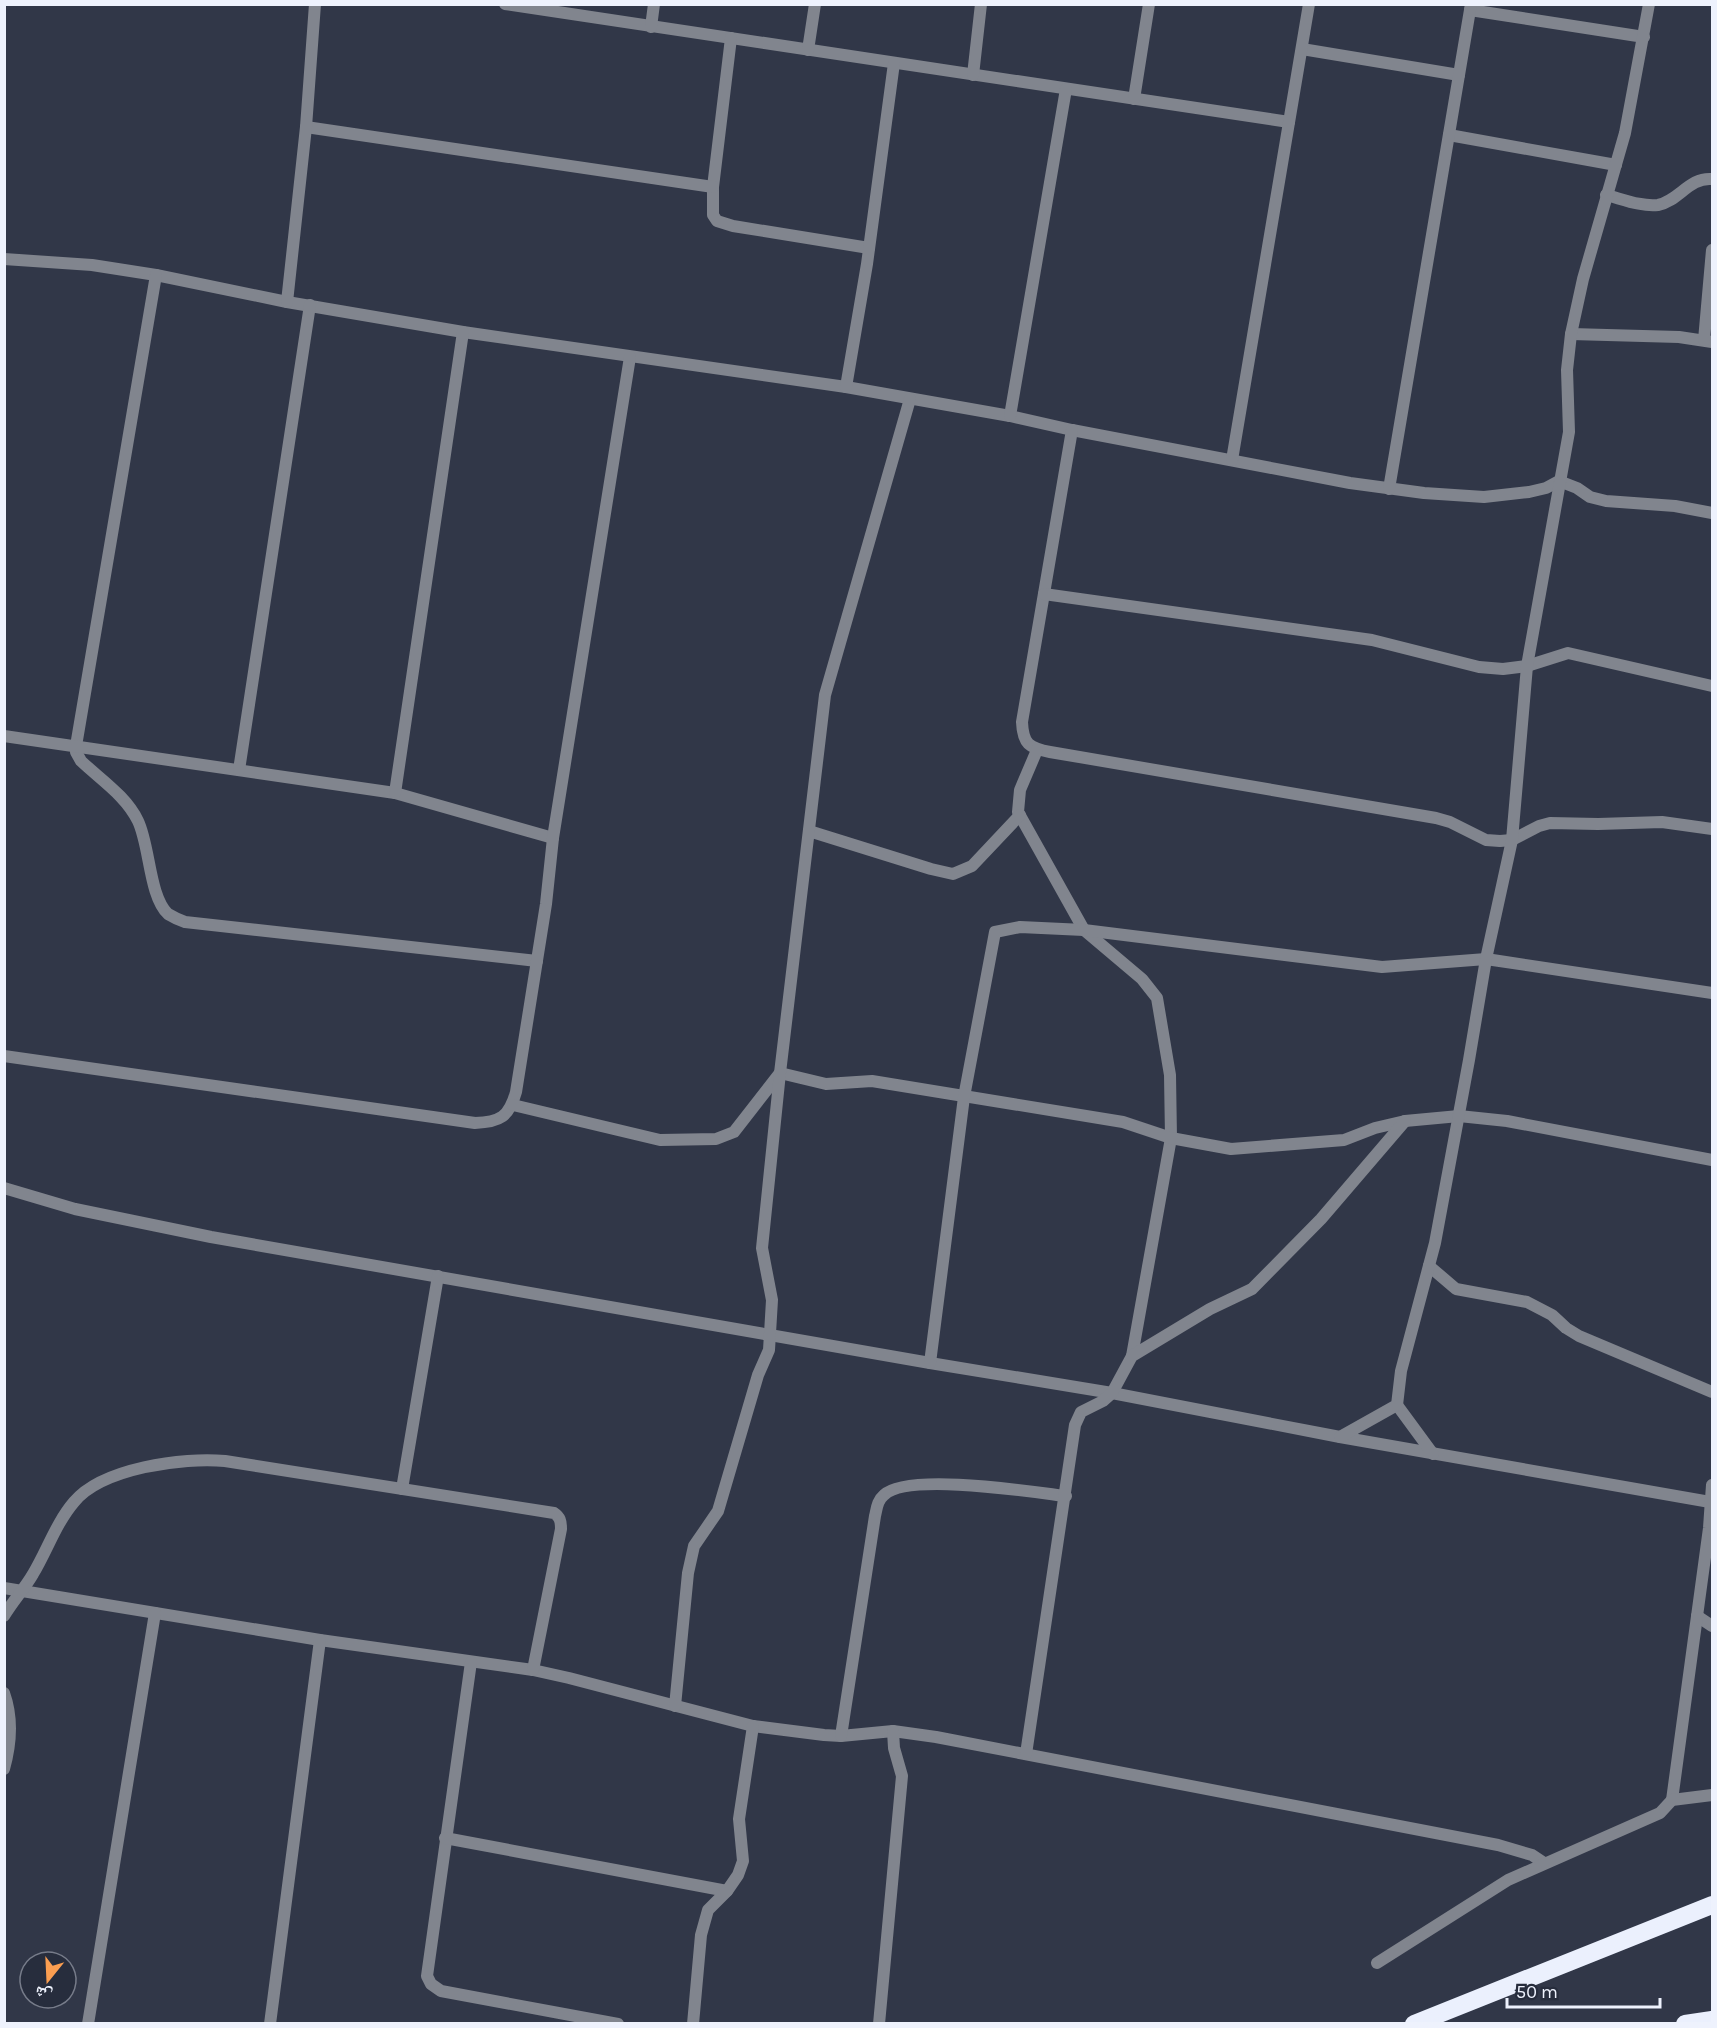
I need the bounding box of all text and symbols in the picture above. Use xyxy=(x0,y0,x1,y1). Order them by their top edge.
north arrow xyxy=(18,1950,78,2010)
scale bar xyxy=(1507,1971,1660,2009)
text: 50 m xyxy=(1516,1981,1558,2003)
text: ش xyxy=(32,1982,55,2005)

